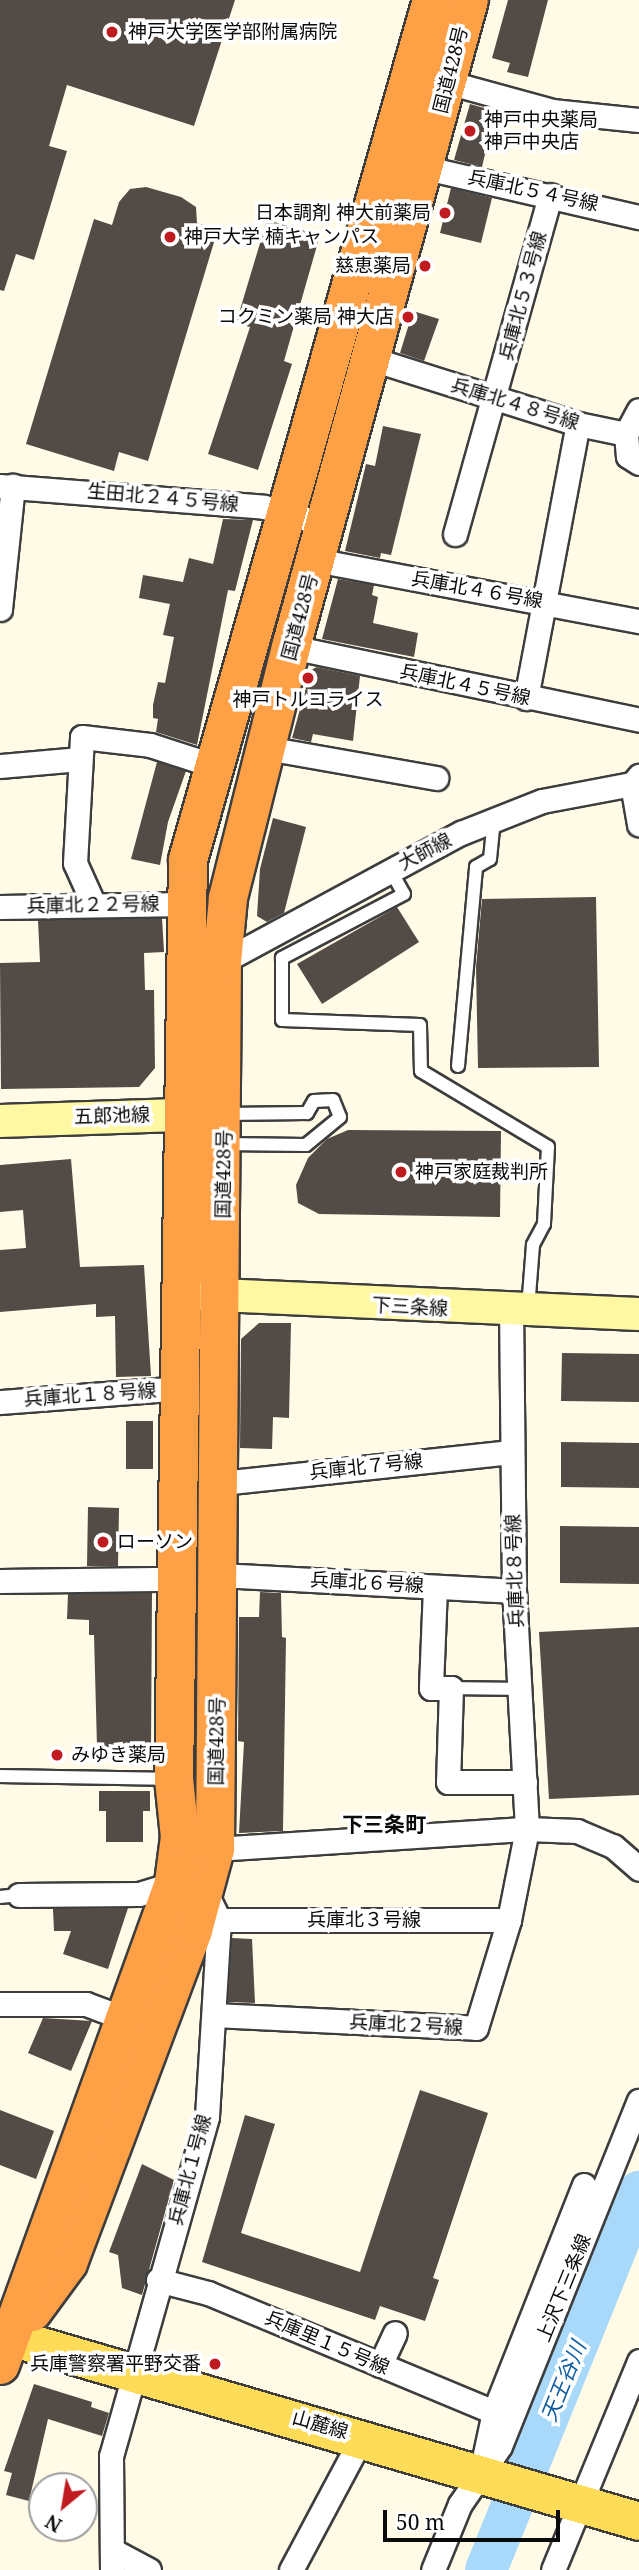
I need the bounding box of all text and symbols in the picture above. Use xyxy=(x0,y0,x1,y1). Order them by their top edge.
place label: 神戸大学医学部附属病院 xyxy=(128,21,337,43)
marker: 神戸大学医学部附属病院 xyxy=(102,22,122,42)
street label: 国道428号 xyxy=(429,24,473,116)
place label: 神戸中央薬局 神戸中央店 xyxy=(484,109,598,153)
marker: 神戸中央薬局 神戸中央店 xyxy=(462,123,478,139)
street label: 兵庫北５４号線 xyxy=(466,166,600,216)
place label: 日本調剤 神大前薬局 xyxy=(255,202,431,224)
marker: 日本調剤 神大前薬局 xyxy=(437,205,453,221)
place label: 神戸大学 楠キャンパス xyxy=(184,226,379,248)
marker: 神戸大学 楠キャンパス xyxy=(162,229,178,245)
street label: 兵庫北５３号線 xyxy=(495,229,551,363)
place label: 慈恵薬局 xyxy=(335,255,411,277)
marker: 慈恵薬局 xyxy=(417,258,433,274)
place label: コクミン薬局 神大店 xyxy=(218,306,394,328)
marker: コクミン薬局 神大店 xyxy=(400,309,416,325)
street label: 兵庫北４８号線 xyxy=(448,374,582,434)
street label: 生田北２４５号線 xyxy=(86,480,240,516)
street label: 兵庫北４６号線 xyxy=(410,567,544,613)
street label: 国道428号 xyxy=(277,571,323,663)
street label: 兵庫北４５号線 xyxy=(398,660,532,710)
marker: 神戸トルコライス xyxy=(300,670,316,686)
place label: 神戸トルコライス xyxy=(232,689,384,711)
street label: 大師線 xyxy=(394,829,456,875)
street label: 兵庫北２２号線 xyxy=(26,892,160,918)
street label: 五郎池線 xyxy=(74,1103,150,1129)
street label: 国道428号 xyxy=(212,1129,236,1219)
place label: 神戸家庭裁判所 xyxy=(415,1161,548,1183)
marker: 神戸家庭裁判所 xyxy=(393,1164,409,1180)
street label: 下三条線 xyxy=(371,1294,449,1320)
street label: 兵庫北１８号線 xyxy=(23,1379,157,1411)
street label: 兵庫北７号線 xyxy=(308,1450,424,1484)
street label: 兵庫北８号線 xyxy=(502,1514,528,1628)
place label: ローソン xyxy=(117,1531,193,1553)
marker: ローソン xyxy=(95,1534,111,1550)
street label: 兵庫北６号線 xyxy=(309,1569,425,1597)
street label: 国道428号 xyxy=(205,1696,229,1786)
place label: みゆき薬局 xyxy=(71,1744,166,1766)
marker: みゆき薬局 xyxy=(49,1747,65,1763)
district label: 下三条町 xyxy=(342,1811,426,1837)
street label: 兵庫北３号線 xyxy=(307,1909,421,1931)
street label: 兵庫北２号線 xyxy=(348,2011,464,2039)
street label: 兵庫北１号線 xyxy=(164,2112,216,2228)
street label: 上沢下三条線 xyxy=(532,2231,596,2345)
street label: 兵庫里１５号線 xyxy=(261,2307,393,2379)
water label: 天王谷川 xyxy=(536,2337,590,2425)
place label: 兵庫警察署平野交番 xyxy=(30,2353,201,2375)
marker: 兵庫警察署平野交番 xyxy=(207,2356,223,2372)
street label: 山麓線 xyxy=(289,2406,351,2444)
north arrow xyxy=(28,2472,98,2542)
scale bar xyxy=(387,2496,564,2540)
text: N xyxy=(41,2508,66,2538)
text: 50 m xyxy=(396,2508,445,2536)

